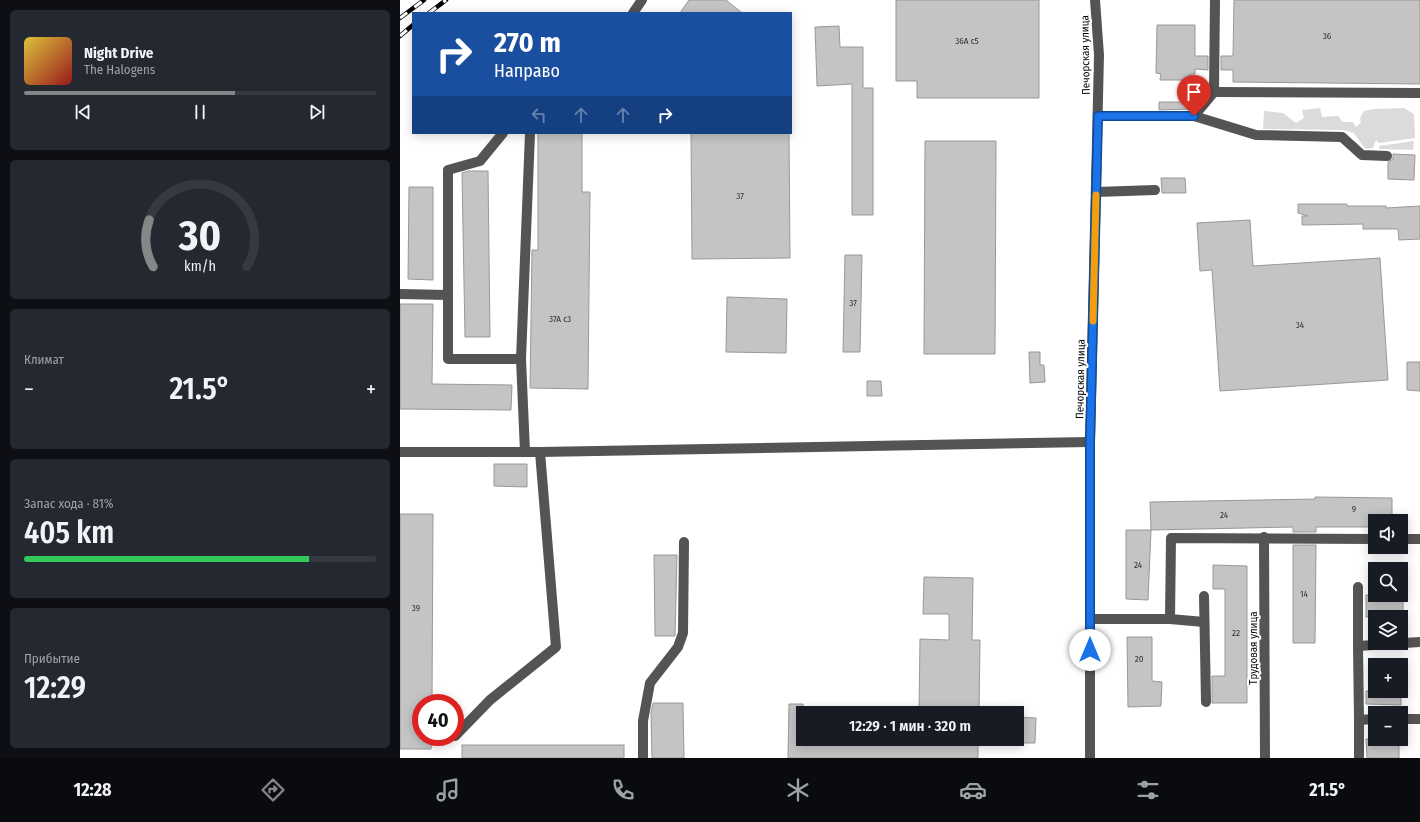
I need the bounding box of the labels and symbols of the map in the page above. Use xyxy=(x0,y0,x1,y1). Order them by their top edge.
street label: Печорская улица xyxy=(1078,15,1093,95)
house number: 36 xyxy=(1323,31,1332,41)
house number: 36А с5 xyxy=(955,36,979,46)
pin xyxy=(1177,75,1211,116)
house number: 37 xyxy=(736,191,744,201)
house number: 37 xyxy=(849,298,857,308)
house number: 37А с3 xyxy=(549,314,571,324)
house number: 34 xyxy=(1296,320,1305,330)
street label: Печорская улица xyxy=(1073,339,1088,419)
house number: 9 xyxy=(1352,504,1356,514)
house number: 24 xyxy=(1220,510,1229,520)
house number: 24 xyxy=(1134,560,1143,570)
house number: 14 xyxy=(1300,589,1309,599)
house number: 39 xyxy=(412,603,420,613)
street label: Трудовая улица xyxy=(1247,611,1260,685)
house number: 22 xyxy=(1232,628,1240,638)
position arrow xyxy=(1069,629,1111,671)
house number: 20 xyxy=(1135,654,1144,664)
speed limit sign: 40 xyxy=(412,694,464,746)

